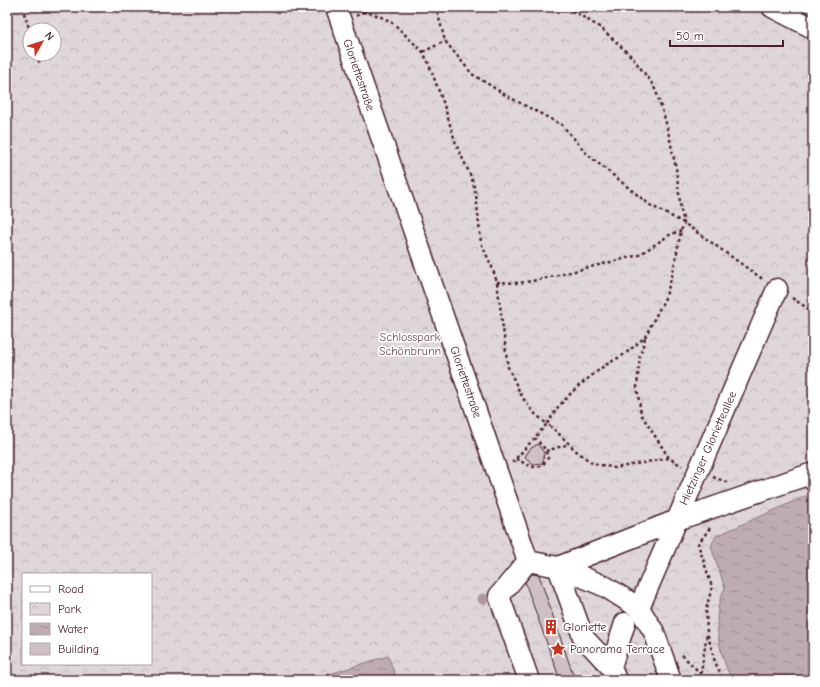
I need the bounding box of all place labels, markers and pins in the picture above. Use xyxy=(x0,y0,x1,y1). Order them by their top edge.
building icon: Gloriette xyxy=(542,618,560,636)
place label: Gloriette xyxy=(563,620,607,634)
place icon: Panorama Terrace xyxy=(549,640,567,658)
place label: Panorama Terrace xyxy=(570,642,665,656)

